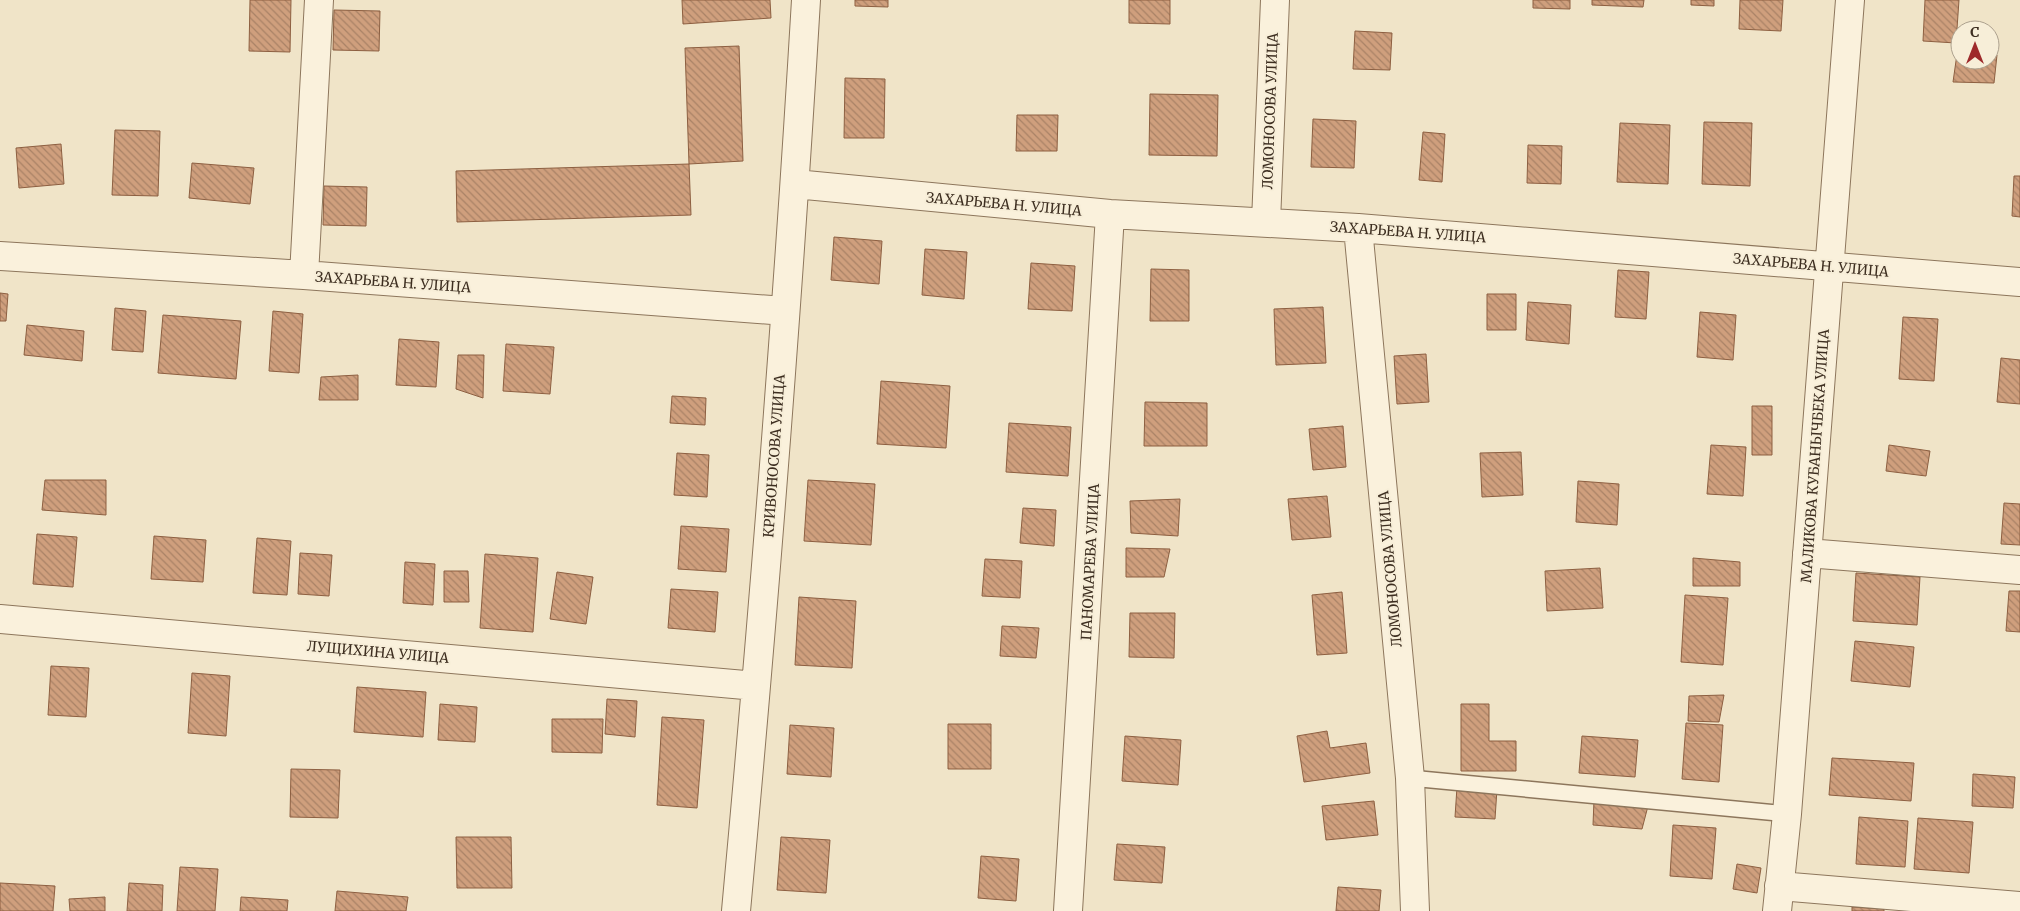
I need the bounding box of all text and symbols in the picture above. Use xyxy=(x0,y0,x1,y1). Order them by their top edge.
north arrow xyxy=(1950,20,2000,70)
text: С xyxy=(1970,23,1980,41)
street label: ЛОМОНОСОВА УЛИЦА xyxy=(1258,32,1282,190)
street label: ЗАХАРЬЕВА Н. УЛИЦА xyxy=(925,188,1083,220)
street label: ЗАХАРЬЕВА Н. УЛИЦА xyxy=(1330,218,1487,246)
street label: ЗАХАРЬЕВА Н. УЛИЦА xyxy=(1732,249,1890,281)
street label: ЗАХАРЬЕВА Н. УЛИЦА xyxy=(315,268,472,296)
street label: МАЛИКОВА КУБАНЫЧБЕКА УЛИЦА xyxy=(1797,328,1833,583)
street label: КРИВОНОСОВА УЛИЦА xyxy=(759,374,789,538)
street label: ПАНОМАРЕВА УЛИЦА xyxy=(1077,483,1103,641)
street label: ЛОМОНОСОВА УЛИЦА xyxy=(1374,490,1406,648)
street label: ЛУЩИХИНА УЛИЦА xyxy=(306,637,450,667)

